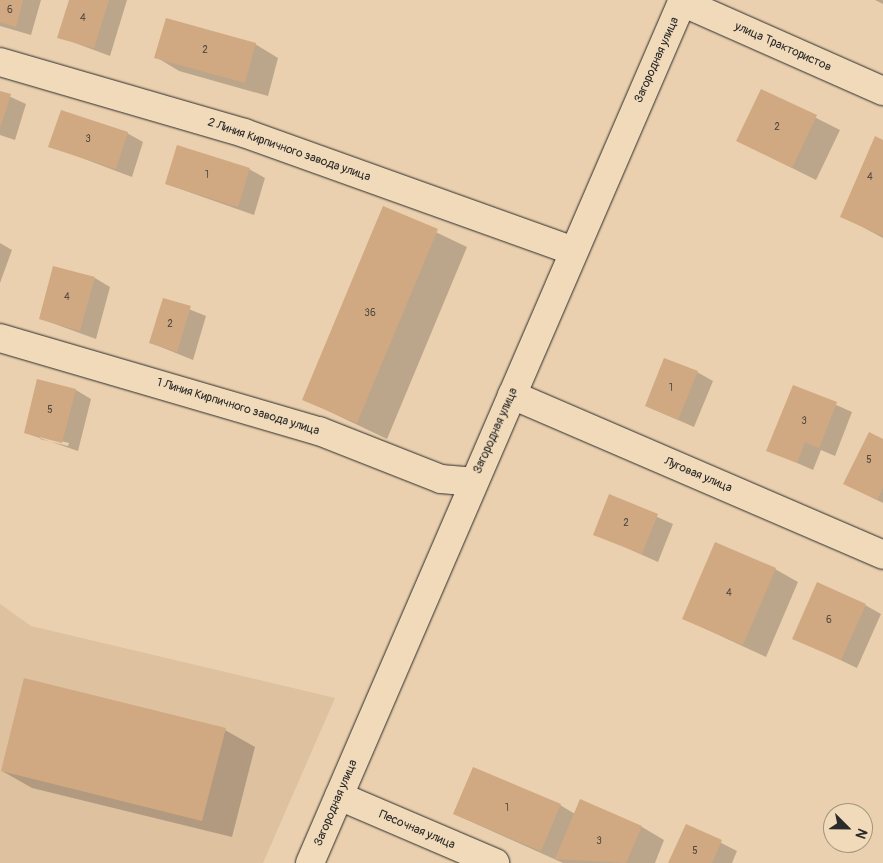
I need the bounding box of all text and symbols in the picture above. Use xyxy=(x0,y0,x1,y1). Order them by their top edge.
house number: 6 xyxy=(7,5,13,17)
house number: 4 xyxy=(80,13,86,25)
street label: Загородная улица xyxy=(632,15,682,105)
street label: улица Трактористов xyxy=(732,19,834,75)
house number: 2 xyxy=(202,45,208,57)
street label: 2 Линия Кирпичного завода улица xyxy=(206,115,372,185)
house number: 2 xyxy=(774,122,780,134)
house number: 3 xyxy=(85,134,91,146)
house number: 1 xyxy=(205,170,209,182)
house number: 4 xyxy=(867,172,873,184)
house number: 4 xyxy=(64,292,70,304)
house number: 36 xyxy=(364,308,376,320)
house number: 2 xyxy=(167,319,173,331)
street label: 1 Линия Кирпичного завода улица xyxy=(155,375,321,439)
house number: 1 xyxy=(669,383,673,395)
street label: Загородная улица xyxy=(471,386,521,476)
house number: 5 xyxy=(47,405,53,417)
house number: 3 xyxy=(801,416,807,428)
street label: Луговая улица xyxy=(662,454,734,496)
house number: 5 xyxy=(866,455,872,467)
house number: 2 xyxy=(623,518,629,530)
house number: 4 xyxy=(726,588,732,600)
house number: 6 xyxy=(826,615,832,627)
street label: Загородная улица xyxy=(311,758,361,848)
house number: 1 xyxy=(505,803,509,815)
north arrow xyxy=(823,803,873,853)
street label: Песочная улица xyxy=(377,807,457,853)
text: N xyxy=(852,826,871,841)
house number: 3 xyxy=(596,836,602,848)
house number: 5 xyxy=(692,846,698,858)

